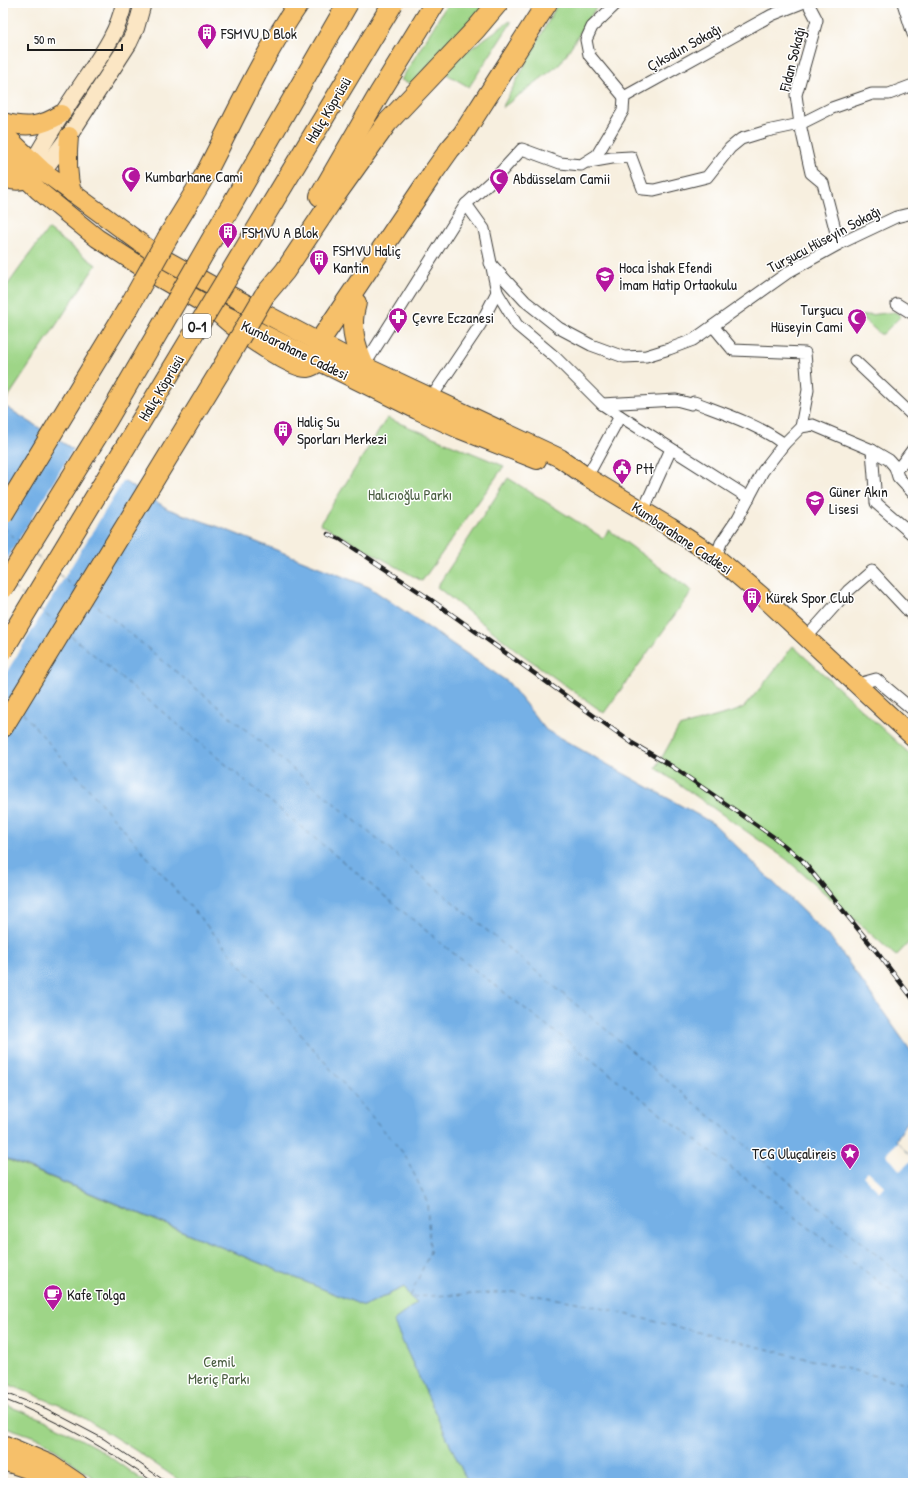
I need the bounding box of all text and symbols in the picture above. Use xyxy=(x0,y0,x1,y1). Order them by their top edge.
street label: Çıksalın Sokağı xyxy=(643,18,725,76)
building icon: FSMVU D Blok xyxy=(196,22,218,50)
place label: FSMVU D Blok xyxy=(220,23,297,44)
street label: Fidan Sokağı xyxy=(774,24,810,95)
scale bar xyxy=(28,26,122,52)
text: 50 m xyxy=(34,31,55,48)
street label: Haliç Köprüsü xyxy=(300,73,356,147)
mosque icon: Kumbarhane Cami xyxy=(120,165,142,193)
place label: Kumbarhane Cami xyxy=(145,166,243,187)
mosque icon: Abdüsselam Camii xyxy=(488,167,510,195)
place label: Abdüsselam Camii xyxy=(513,168,610,189)
street label: Turşucu Hüseyin Sokağı xyxy=(764,200,884,278)
building icon: FSMVU A Blok xyxy=(217,221,239,249)
place label: FSMVU A Blok xyxy=(241,222,318,243)
place label: FSMVU Haliç Kantin xyxy=(332,240,401,278)
building icon: FSMVU Haliç Kantin xyxy=(308,248,330,276)
place label: Hoca İshak Efendi İmam Hatip Ortaokulu xyxy=(619,257,737,295)
school or university icon: Hoca İshak Efendi İmam Hatip Ortaokulu xyxy=(594,265,616,293)
place label: Turşucu Hüseyin Cami xyxy=(771,299,843,337)
pharmacy icon: Çevre Eczanesi xyxy=(387,306,409,334)
place label: Çevre Eczanesi xyxy=(412,307,494,328)
mosque icon: Turşucu Hüseyin Cami xyxy=(846,307,868,335)
road number: O-1 xyxy=(183,314,211,338)
street label: Kumbarahane Caddesi xyxy=(238,315,352,385)
street label: Haliç Köprüsü xyxy=(133,351,189,425)
place label: Haliç Su Sporları Merkezi xyxy=(297,411,387,449)
building icon: Haliç Su Sporları Merkezi xyxy=(272,419,294,447)
public building icon: Ptt xyxy=(611,457,633,485)
place label: Ptt xyxy=(636,458,654,479)
place label: Güner Akın Lisesi xyxy=(829,481,888,519)
park label: Halıcıoğlu Parkı xyxy=(368,484,452,505)
school or university icon: Güner Akın Lisesi xyxy=(804,489,826,517)
street label: Kumbarahane Caddesi xyxy=(628,497,736,579)
building icon: Kürek Spor Club xyxy=(741,586,763,614)
place label: Kürek Spor Club xyxy=(766,587,854,608)
place icon: TCG Uluçalireis xyxy=(839,1142,861,1170)
place label: TCG Uluçalireis xyxy=(752,1143,836,1164)
cafe icon: Kafe Tolga xyxy=(42,1283,64,1311)
place label: Kafe Tolga xyxy=(67,1284,125,1305)
park label: Cemil Meriç Parkı xyxy=(188,1351,250,1389)

